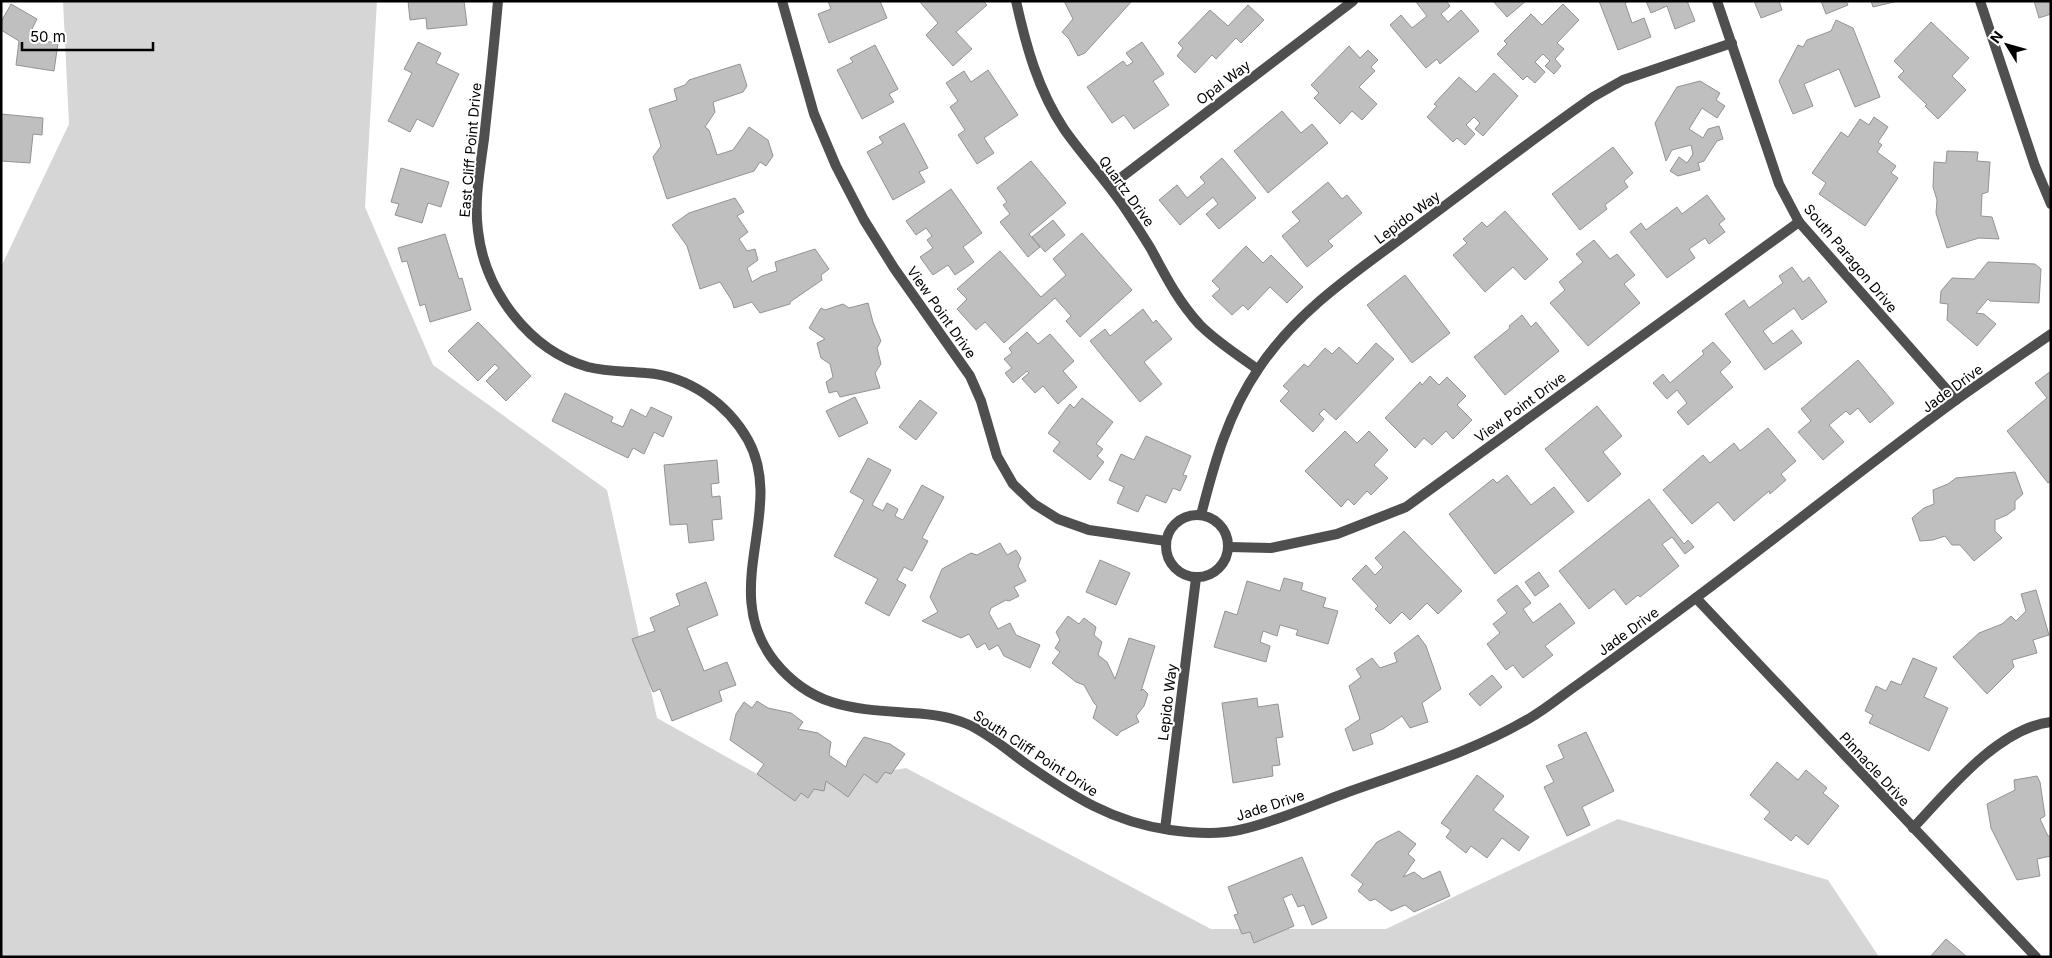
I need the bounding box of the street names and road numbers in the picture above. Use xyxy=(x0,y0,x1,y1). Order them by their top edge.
street label: Opal Way xyxy=(1193,56,1253,108)
street label: East Cliff Point Drive xyxy=(456,82,484,218)
street label: Quartz Drive xyxy=(1096,152,1158,230)
street label: Lepido Way xyxy=(1371,187,1443,247)
street label: South Paragon Drive xyxy=(1801,200,1901,316)
street label: View Point Drive xyxy=(904,263,980,361)
street label: Jade Drive xyxy=(1918,360,1986,416)
street label: View Point Drive xyxy=(1471,368,1569,446)
street label: Jade Drive xyxy=(1594,603,1662,659)
street label: Lepido Way xyxy=(1154,662,1180,742)
street label: South Cliff Point Drive xyxy=(970,706,1102,800)
street label: Pinnacle Drive xyxy=(1836,728,1914,810)
street label: Jade Drive xyxy=(1233,786,1307,824)

